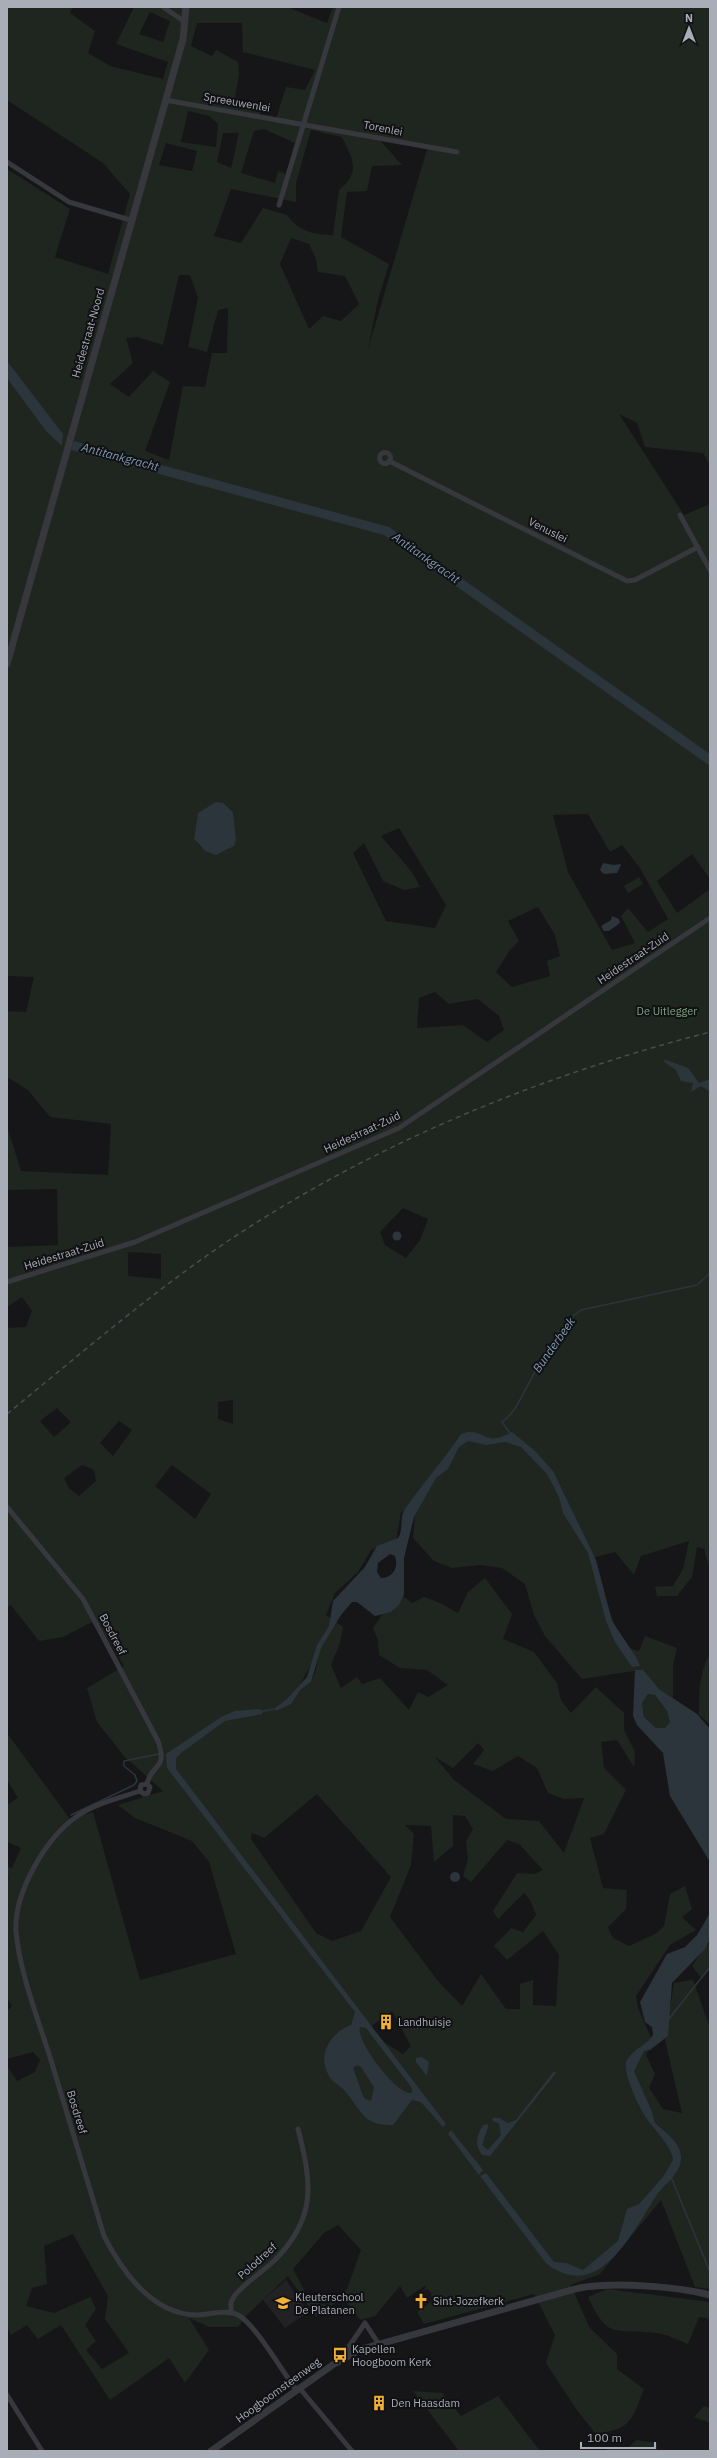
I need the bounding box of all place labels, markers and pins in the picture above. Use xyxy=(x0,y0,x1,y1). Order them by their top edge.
building icon: Landhuisje xyxy=(377,2013,395,2031)
place label: Landhuisje xyxy=(398,2015,451,2029)
place label: Kleuterschool De Platanen xyxy=(295,2290,364,2317)
church icon: Sint-Jozefkerk xyxy=(412,2292,430,2310)
school or university icon: Kleuterschool De Platanen xyxy=(274,2294,292,2312)
place label: Sint-Jozefkerk xyxy=(433,2294,504,2308)
place label: Kapellen Hoogboom Kerk xyxy=(352,2342,432,2369)
bus stop icon: Kapellen Hoogboom Kerk xyxy=(331,2346,349,2364)
building icon: Den Haasdam xyxy=(370,2394,388,2412)
place label: Den Haasdam xyxy=(391,2396,460,2410)

